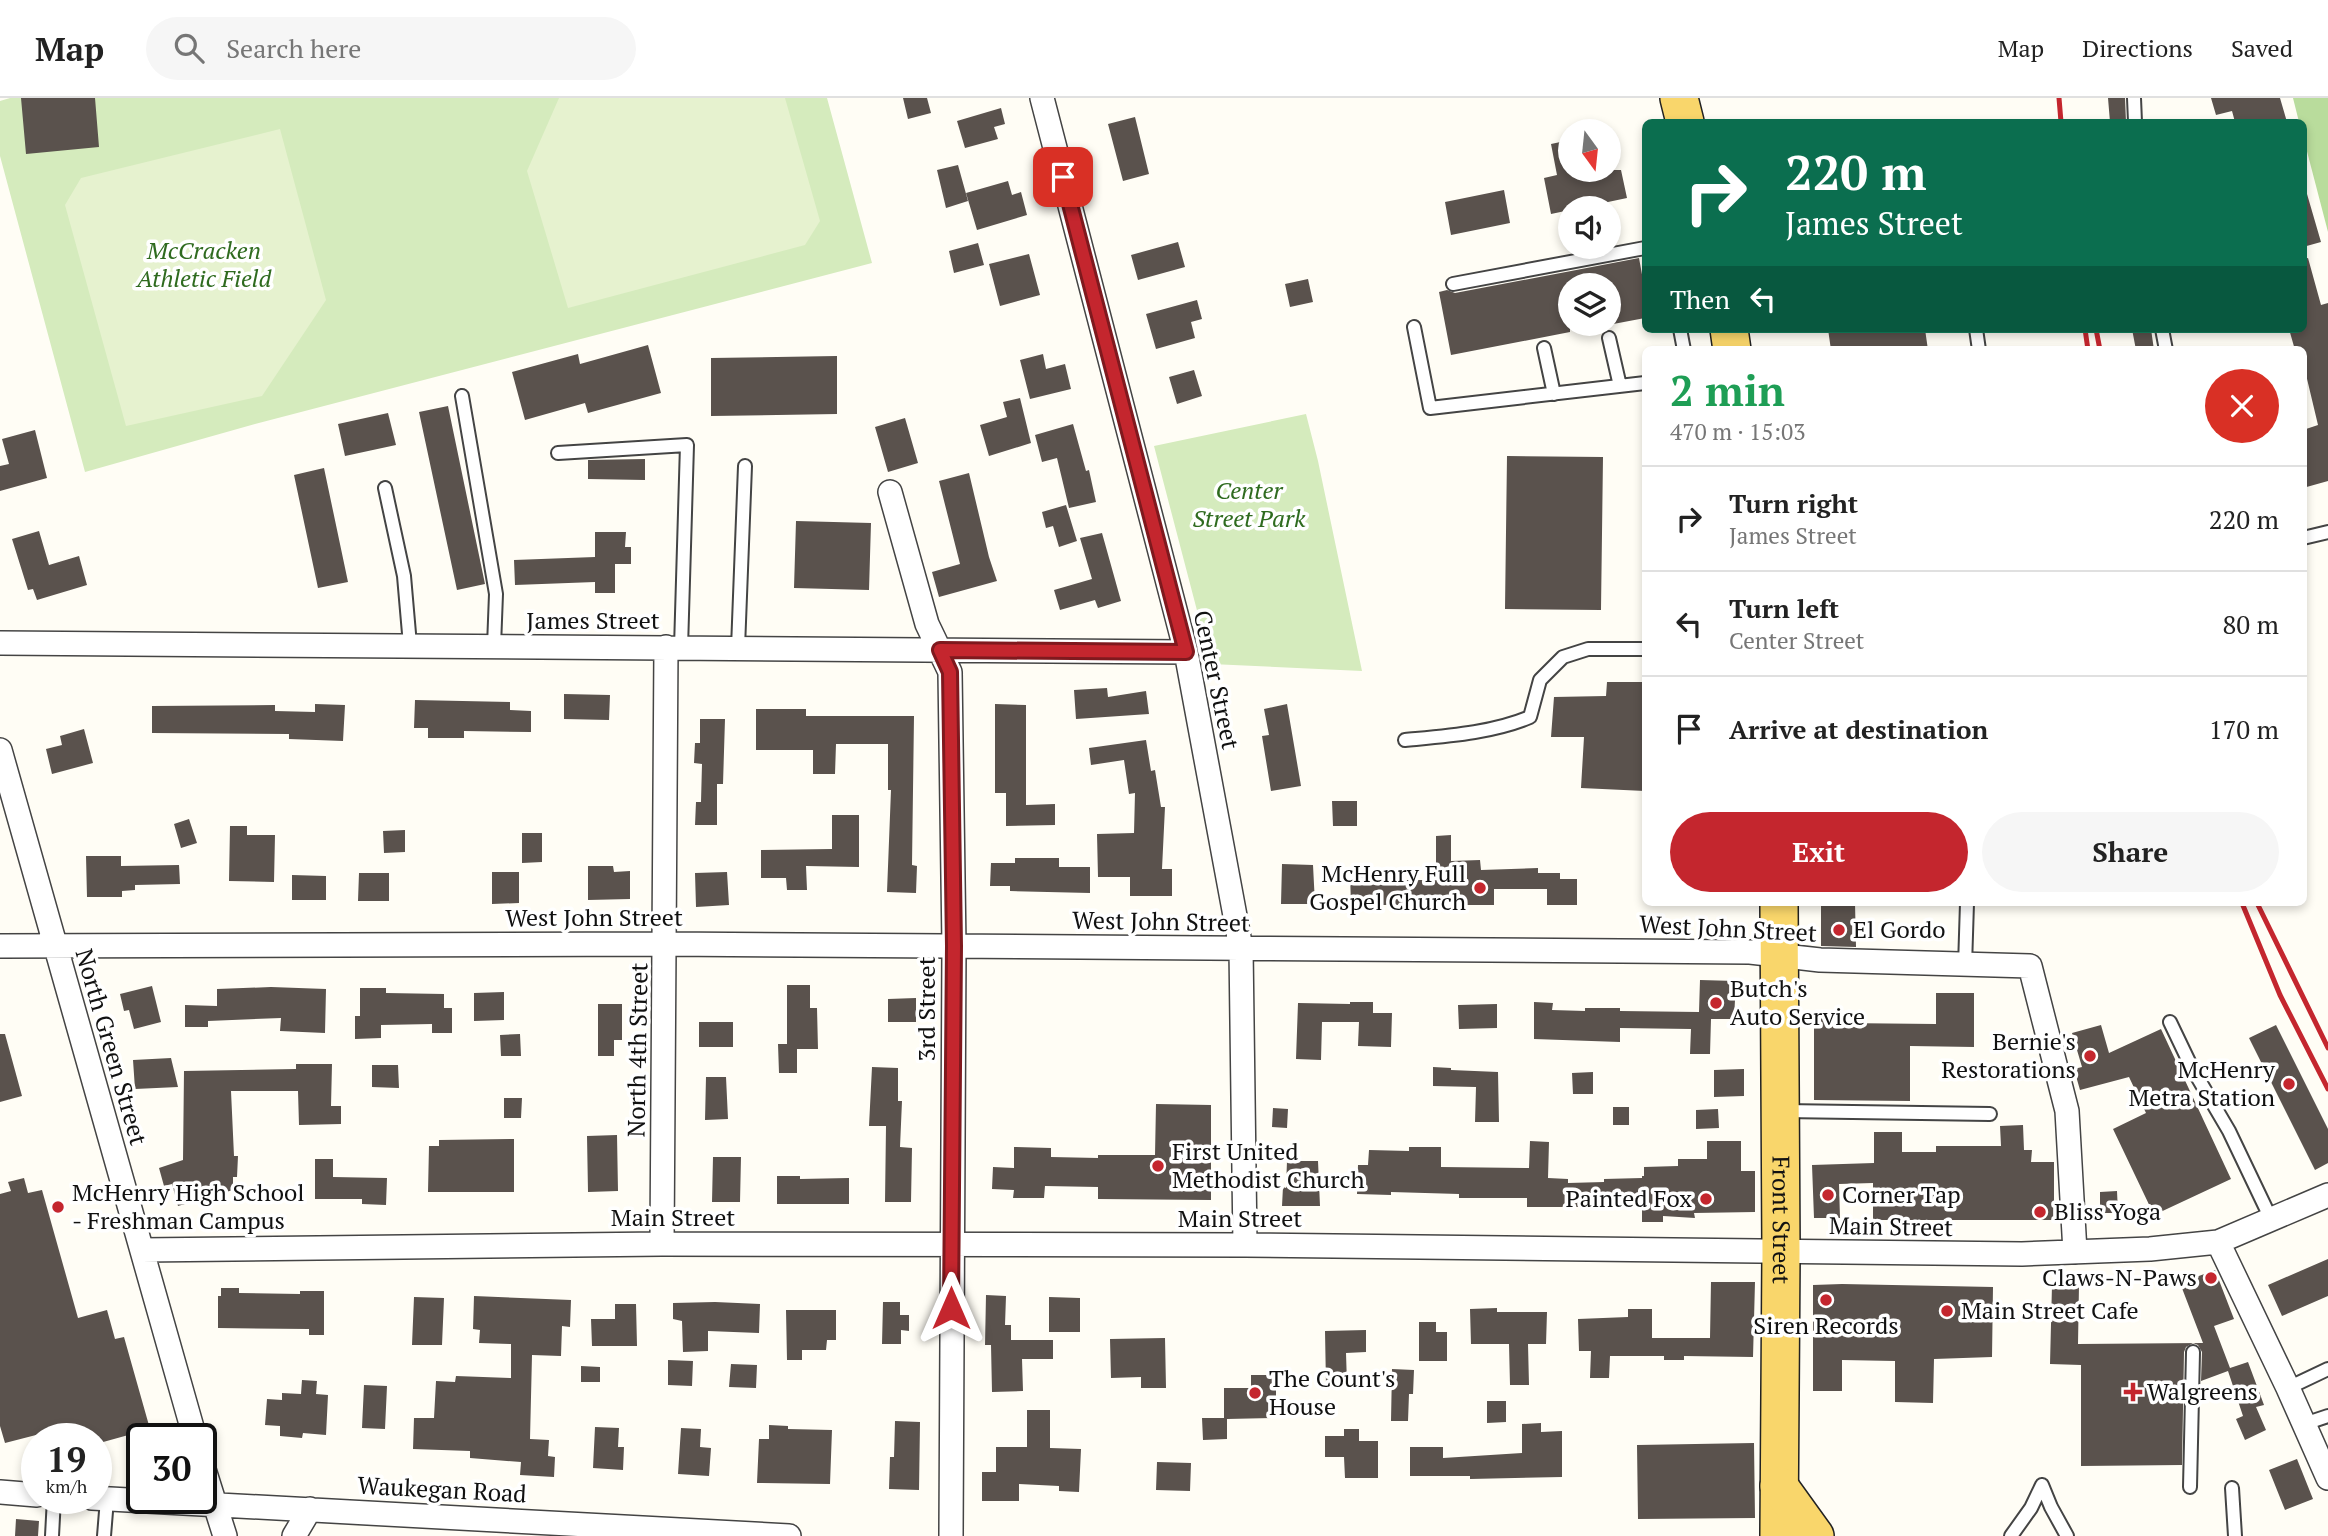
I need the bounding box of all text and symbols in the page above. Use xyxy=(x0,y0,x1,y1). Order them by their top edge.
search box xyxy=(146,17,636,80)
text: Map xyxy=(35,27,104,70)
icon: search xyxy=(170,29,208,67)
text: Search here xyxy=(226,31,361,65)
text: Map xyxy=(1998,32,2044,64)
text: Directions xyxy=(2082,32,2193,64)
text: Saved xyxy=(2231,32,2293,64)
north arrow xyxy=(1558,119,1620,182)
map controls xyxy=(1558,119,1621,336)
text: 220 m xyxy=(1785,139,1927,204)
pin xyxy=(1033,147,1093,207)
icon: right xyxy=(1670,147,1761,238)
icon: arrive xyxy=(1044,158,1082,196)
button: sound xyxy=(1558,196,1621,259)
text: James Street xyxy=(1785,202,1963,244)
park label: McCracken Athletic Field xyxy=(135,234,272,294)
button: layers xyxy=(1558,273,1621,336)
icon: left xyxy=(1744,280,1782,318)
text: Then xyxy=(1670,282,1730,316)
text: 2 min xyxy=(1670,362,1785,418)
button: close xyxy=(2205,369,2279,443)
text: 470 m · 15:03 xyxy=(1670,416,1805,447)
park label: Center Street Park xyxy=(1192,474,1306,534)
text: Turn right xyxy=(1729,486,1858,520)
icon: right xyxy=(1670,500,1708,538)
text: 220 m xyxy=(2209,502,2279,536)
text: James Street xyxy=(1729,520,1857,551)
text: Turn left xyxy=(1729,591,1839,625)
street label: James Street xyxy=(526,604,660,636)
icon: left xyxy=(1670,605,1708,643)
street label: Center Street xyxy=(1187,607,1247,752)
text: 80 m xyxy=(2223,607,2279,641)
text: Center Street xyxy=(1729,625,1864,656)
icon: arrive xyxy=(1670,710,1708,748)
text: Arrive at destination xyxy=(1729,712,1988,746)
text: 170 m xyxy=(2209,712,2279,746)
button: Exit xyxy=(1670,812,1968,892)
button: Share xyxy=(1982,812,2279,892)
place label: McHenry Full Gospel Church xyxy=(1309,857,1466,917)
marker: McHenry Full Gospel Church xyxy=(1472,880,1488,896)
street label: West John Street xyxy=(505,901,683,933)
street label: West John Street xyxy=(1072,903,1250,939)
street label: West John Street xyxy=(1638,907,1818,949)
place label: El Gordo xyxy=(1853,913,1946,945)
marker: El Gordo xyxy=(1831,922,1847,938)
street label: North Green Street xyxy=(69,945,155,1149)
street label: 3rd Street xyxy=(910,956,942,1062)
street label: North 4th Street xyxy=(619,962,655,1138)
place label: Butch's Auto Service xyxy=(1730,972,1865,1032)
marker: Butch's Auto Service xyxy=(1708,995,1724,1011)
place label: Bernie's Restorations xyxy=(1941,1025,2076,1085)
marker: Bernie's Restorations xyxy=(2082,1048,2098,1064)
place label: McHenry Metra Station xyxy=(2129,1053,2276,1113)
marker: McHenry Metra Station xyxy=(2281,1076,2297,1092)
place label: First United Methodist Church xyxy=(1172,1135,1365,1195)
street label: Front Street xyxy=(1765,1156,1798,1285)
marker: First United Methodist Church xyxy=(1150,1158,1166,1174)
place label: McHenry High School - Freshman Campus xyxy=(72,1176,305,1236)
place label: Corner Tap xyxy=(1842,1178,1961,1210)
place label: Painted Fox xyxy=(1565,1182,1693,1214)
marker: Corner Tap xyxy=(1820,1187,1836,1203)
marker: Painted Fox xyxy=(1698,1191,1714,1207)
place label: Bliss Yoga xyxy=(2054,1195,2161,1227)
marker: McHenry High School - Freshman Campus xyxy=(50,1199,66,1215)
street label: Main Street xyxy=(611,1201,735,1233)
street label: Main Street xyxy=(1178,1202,1302,1234)
marker: Bliss Yoga xyxy=(2032,1204,2048,1220)
street label: Main Street xyxy=(1829,1209,1954,1243)
place label: Claws-N-Paws xyxy=(2042,1261,2197,1293)
marker: Claws-N-Paws xyxy=(2203,1270,2219,1286)
position arrow xyxy=(914,1271,988,1345)
marker: Siren Records xyxy=(1818,1292,1834,1308)
place label: Main Street Cafe xyxy=(1961,1294,2139,1326)
marker: Main Street Cafe xyxy=(1939,1303,1955,1319)
place label: Siren Records xyxy=(1753,1309,1899,1341)
place label: The Count's House xyxy=(1269,1362,1395,1422)
place label: Walgreens xyxy=(2147,1375,2258,1407)
marker: Walgreens xyxy=(2125,1384,2141,1400)
marker: The Count's House xyxy=(1247,1385,1263,1401)
speed limit sign: 30 xyxy=(126,1423,217,1514)
text: 19 xyxy=(47,1436,86,1482)
street label: Waukegan Road xyxy=(357,1469,527,1509)
text: km/h xyxy=(46,1474,87,1498)

